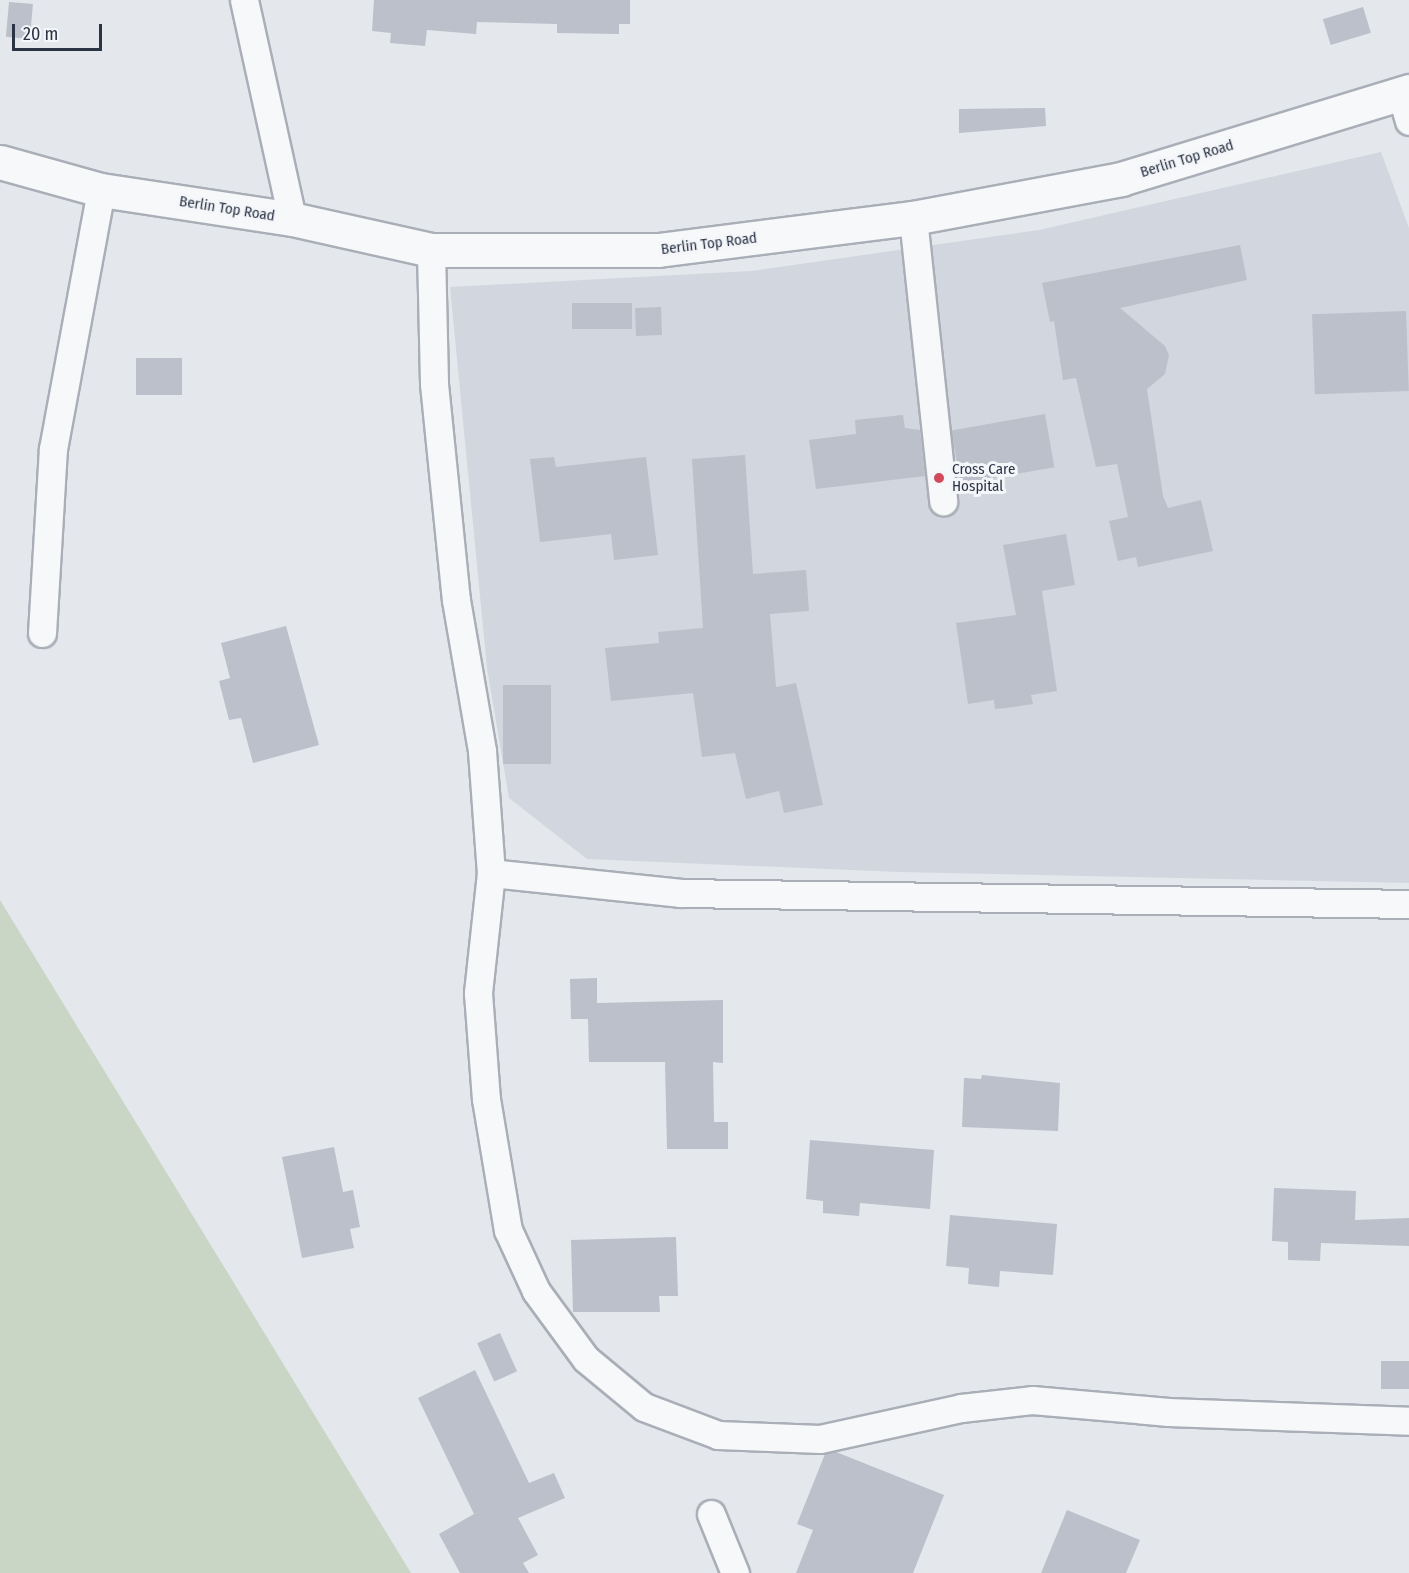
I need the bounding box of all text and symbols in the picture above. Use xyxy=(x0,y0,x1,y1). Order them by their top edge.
scale bar xyxy=(15,12,105,50)
text: 20 m xyxy=(23,23,58,45)
street label: Berlin Top Road xyxy=(1138,136,1236,182)
street label: Berlin Top Road xyxy=(178,193,276,225)
street label: Berlin Top Road xyxy=(660,229,758,259)
place label: Cross Care Hospital xyxy=(952,460,1015,495)
marker: Cross Care Hospital xyxy=(930,469,948,487)

